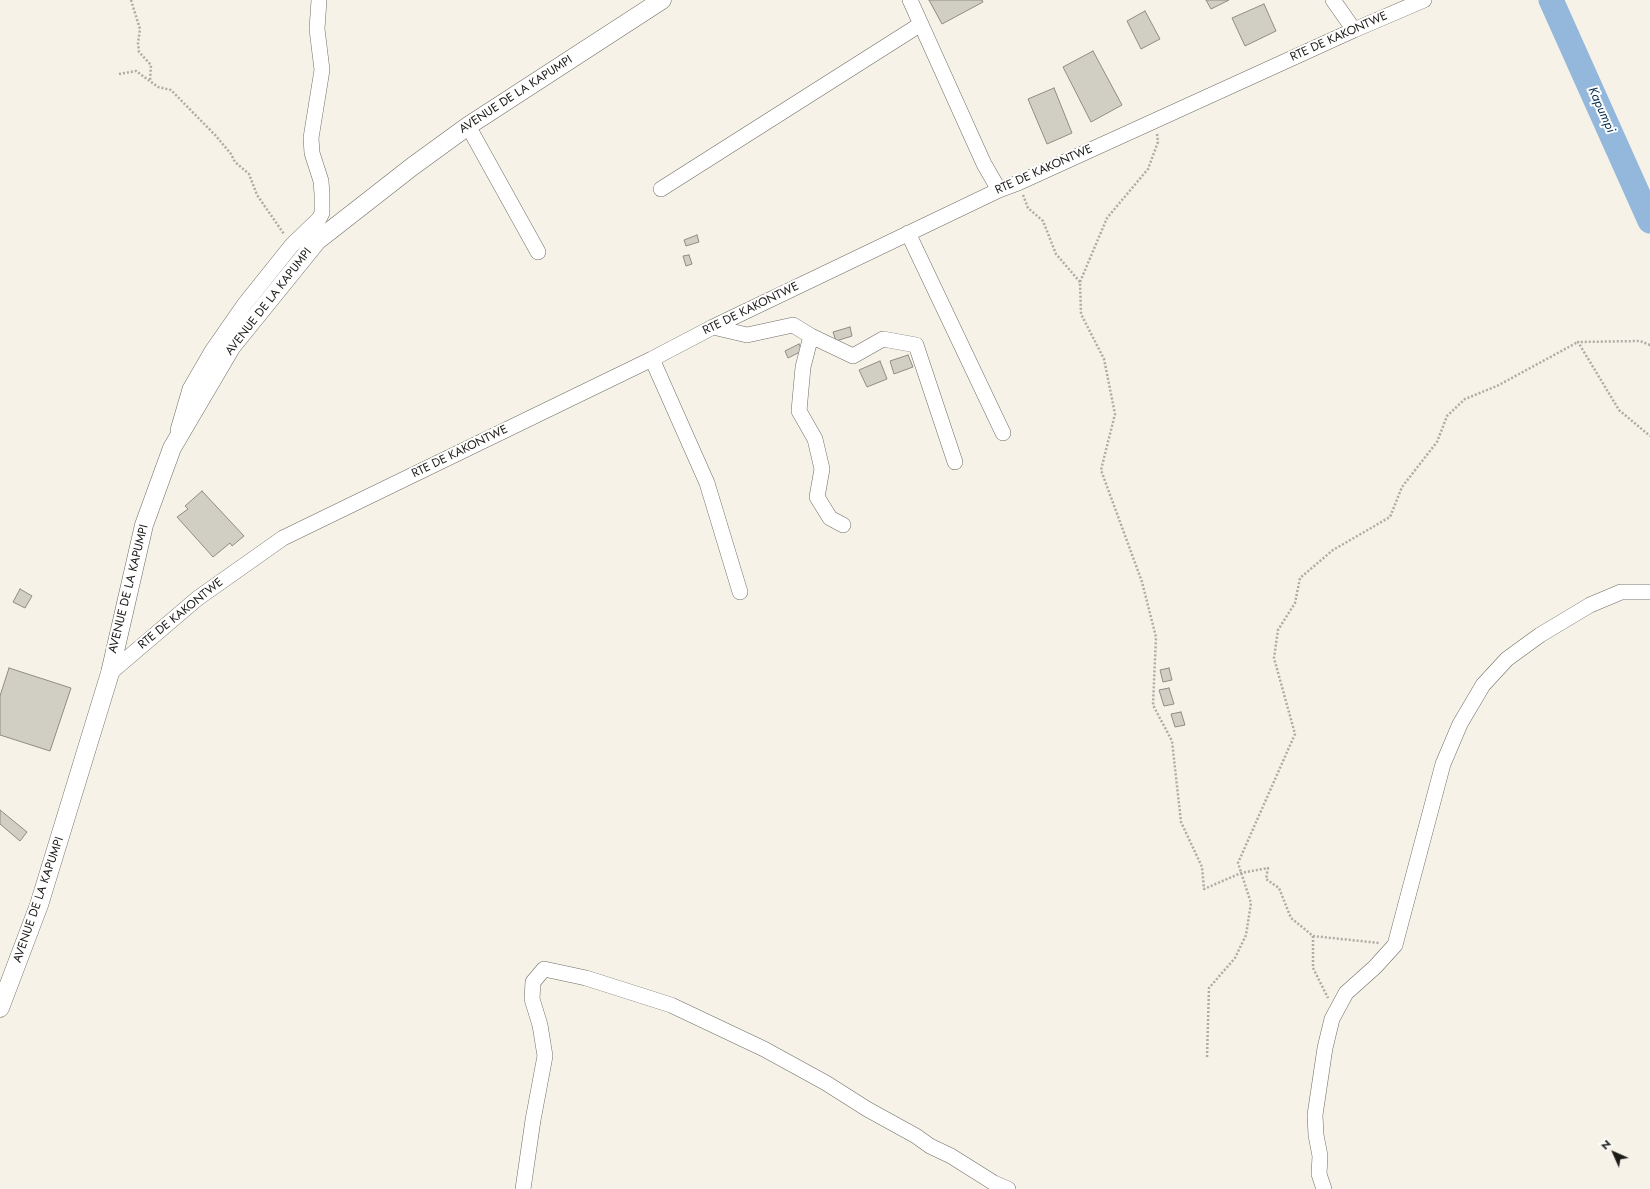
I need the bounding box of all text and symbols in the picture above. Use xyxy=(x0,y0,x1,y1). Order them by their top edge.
street label: RTE DE KAKONTWE xyxy=(1288,9,1390,65)
street label: AVENUE DE LA KAPUMPI xyxy=(457,53,575,137)
water label: Kapumpi xyxy=(1584,85,1618,135)
street label: RTE DE KAKONTWE xyxy=(993,142,1095,198)
street label: AVENUE DE LA KAPUMPI xyxy=(223,246,315,358)
street label: RTE DE KAKONTWE xyxy=(701,280,801,338)
street label: RTE DE KAKONTWE xyxy=(410,423,510,481)
street label: AVENUE DE LA KAPUMPI xyxy=(106,523,152,655)
street label: RTE DE KAKONTWE xyxy=(136,575,226,653)
street label: AVENUE DE LA KAPUMPI xyxy=(11,835,67,965)
north arrow xyxy=(1594,1133,1634,1173)
text: N xyxy=(1597,1136,1614,1153)

